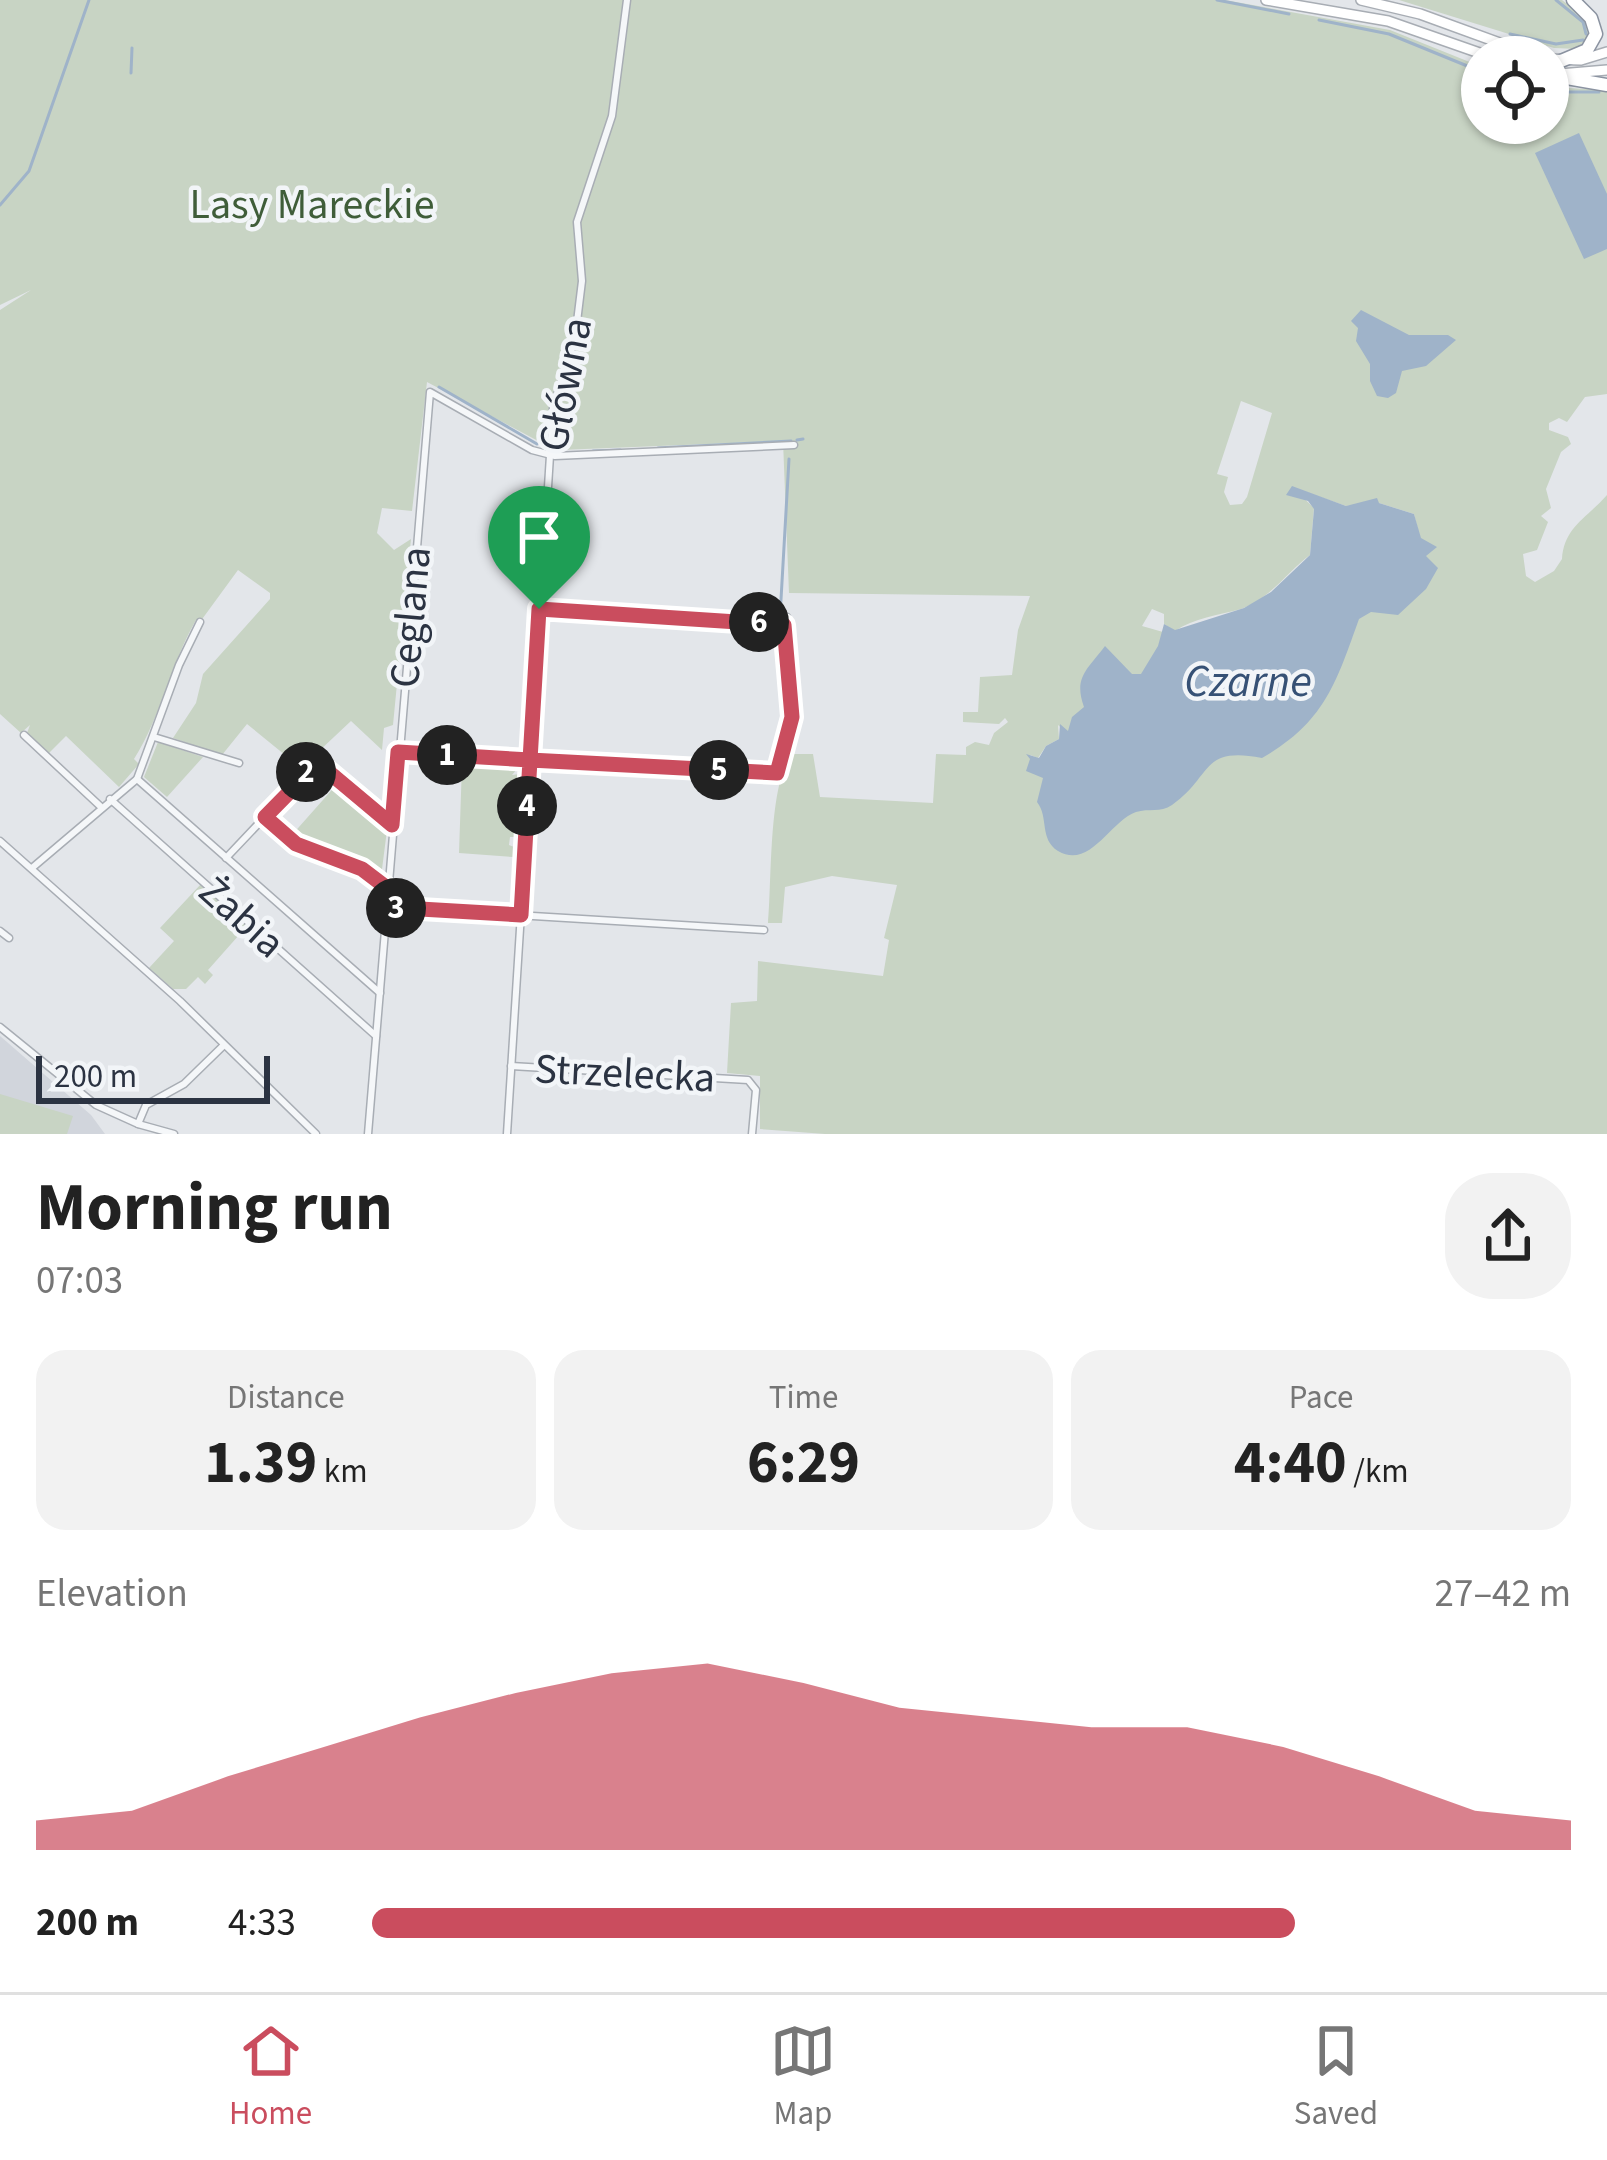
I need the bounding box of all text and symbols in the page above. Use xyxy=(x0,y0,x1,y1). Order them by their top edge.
map controls xyxy=(1461,36,1569,144)
button: locate xyxy=(1461,36,1569,144)
park label: Lasy Mareckie xyxy=(190,175,435,235)
street label: Główna xyxy=(524,312,608,457)
pin xyxy=(488,486,590,609)
icon: arrive xyxy=(506,504,572,570)
street label: Ceglana xyxy=(375,544,447,690)
pin: 6 xyxy=(729,592,789,652)
text: 6 xyxy=(750,598,768,645)
water label: Czarne xyxy=(1184,650,1312,714)
pin: 1 xyxy=(417,725,477,785)
text: 1 xyxy=(438,731,456,778)
pin: 5 xyxy=(689,740,749,800)
pin: 2 xyxy=(276,742,336,802)
text: 5 xyxy=(710,746,728,793)
text: 2 xyxy=(297,748,315,795)
pin: 4 xyxy=(497,776,557,836)
text: 4 xyxy=(518,782,536,829)
street label: Żabia xyxy=(185,862,298,973)
pin: 3 xyxy=(366,878,426,938)
text: 3 xyxy=(387,884,405,931)
street label: Strzelecka xyxy=(533,1039,717,1109)
scale bar xyxy=(36,1050,270,1103)
text: 200 m xyxy=(54,1053,137,1100)
text: Morning run xyxy=(36,1161,393,1255)
button: share xyxy=(1445,1173,1571,1299)
text: 07:03 xyxy=(36,1253,123,1309)
text: Distance xyxy=(227,1374,345,1421)
text: Time xyxy=(769,1374,838,1421)
text: Pace xyxy=(1289,1374,1353,1421)
text: 1.39 xyxy=(204,1421,317,1506)
text: 6:29 xyxy=(747,1421,860,1506)
text: 4:40 xyxy=(1234,1421,1347,1506)
text: km xyxy=(317,1448,368,1495)
text: /km xyxy=(1347,1448,1409,1495)
text: Elevation xyxy=(36,1566,188,1622)
text: 27–42 m xyxy=(1435,1566,1571,1622)
text: 200 m xyxy=(36,1895,139,1951)
text: 4:33 xyxy=(228,1895,296,1951)
tab: Home xyxy=(229,2018,312,2137)
tab: Map xyxy=(770,2018,836,2137)
tab: Saved xyxy=(1294,2018,1378,2137)

